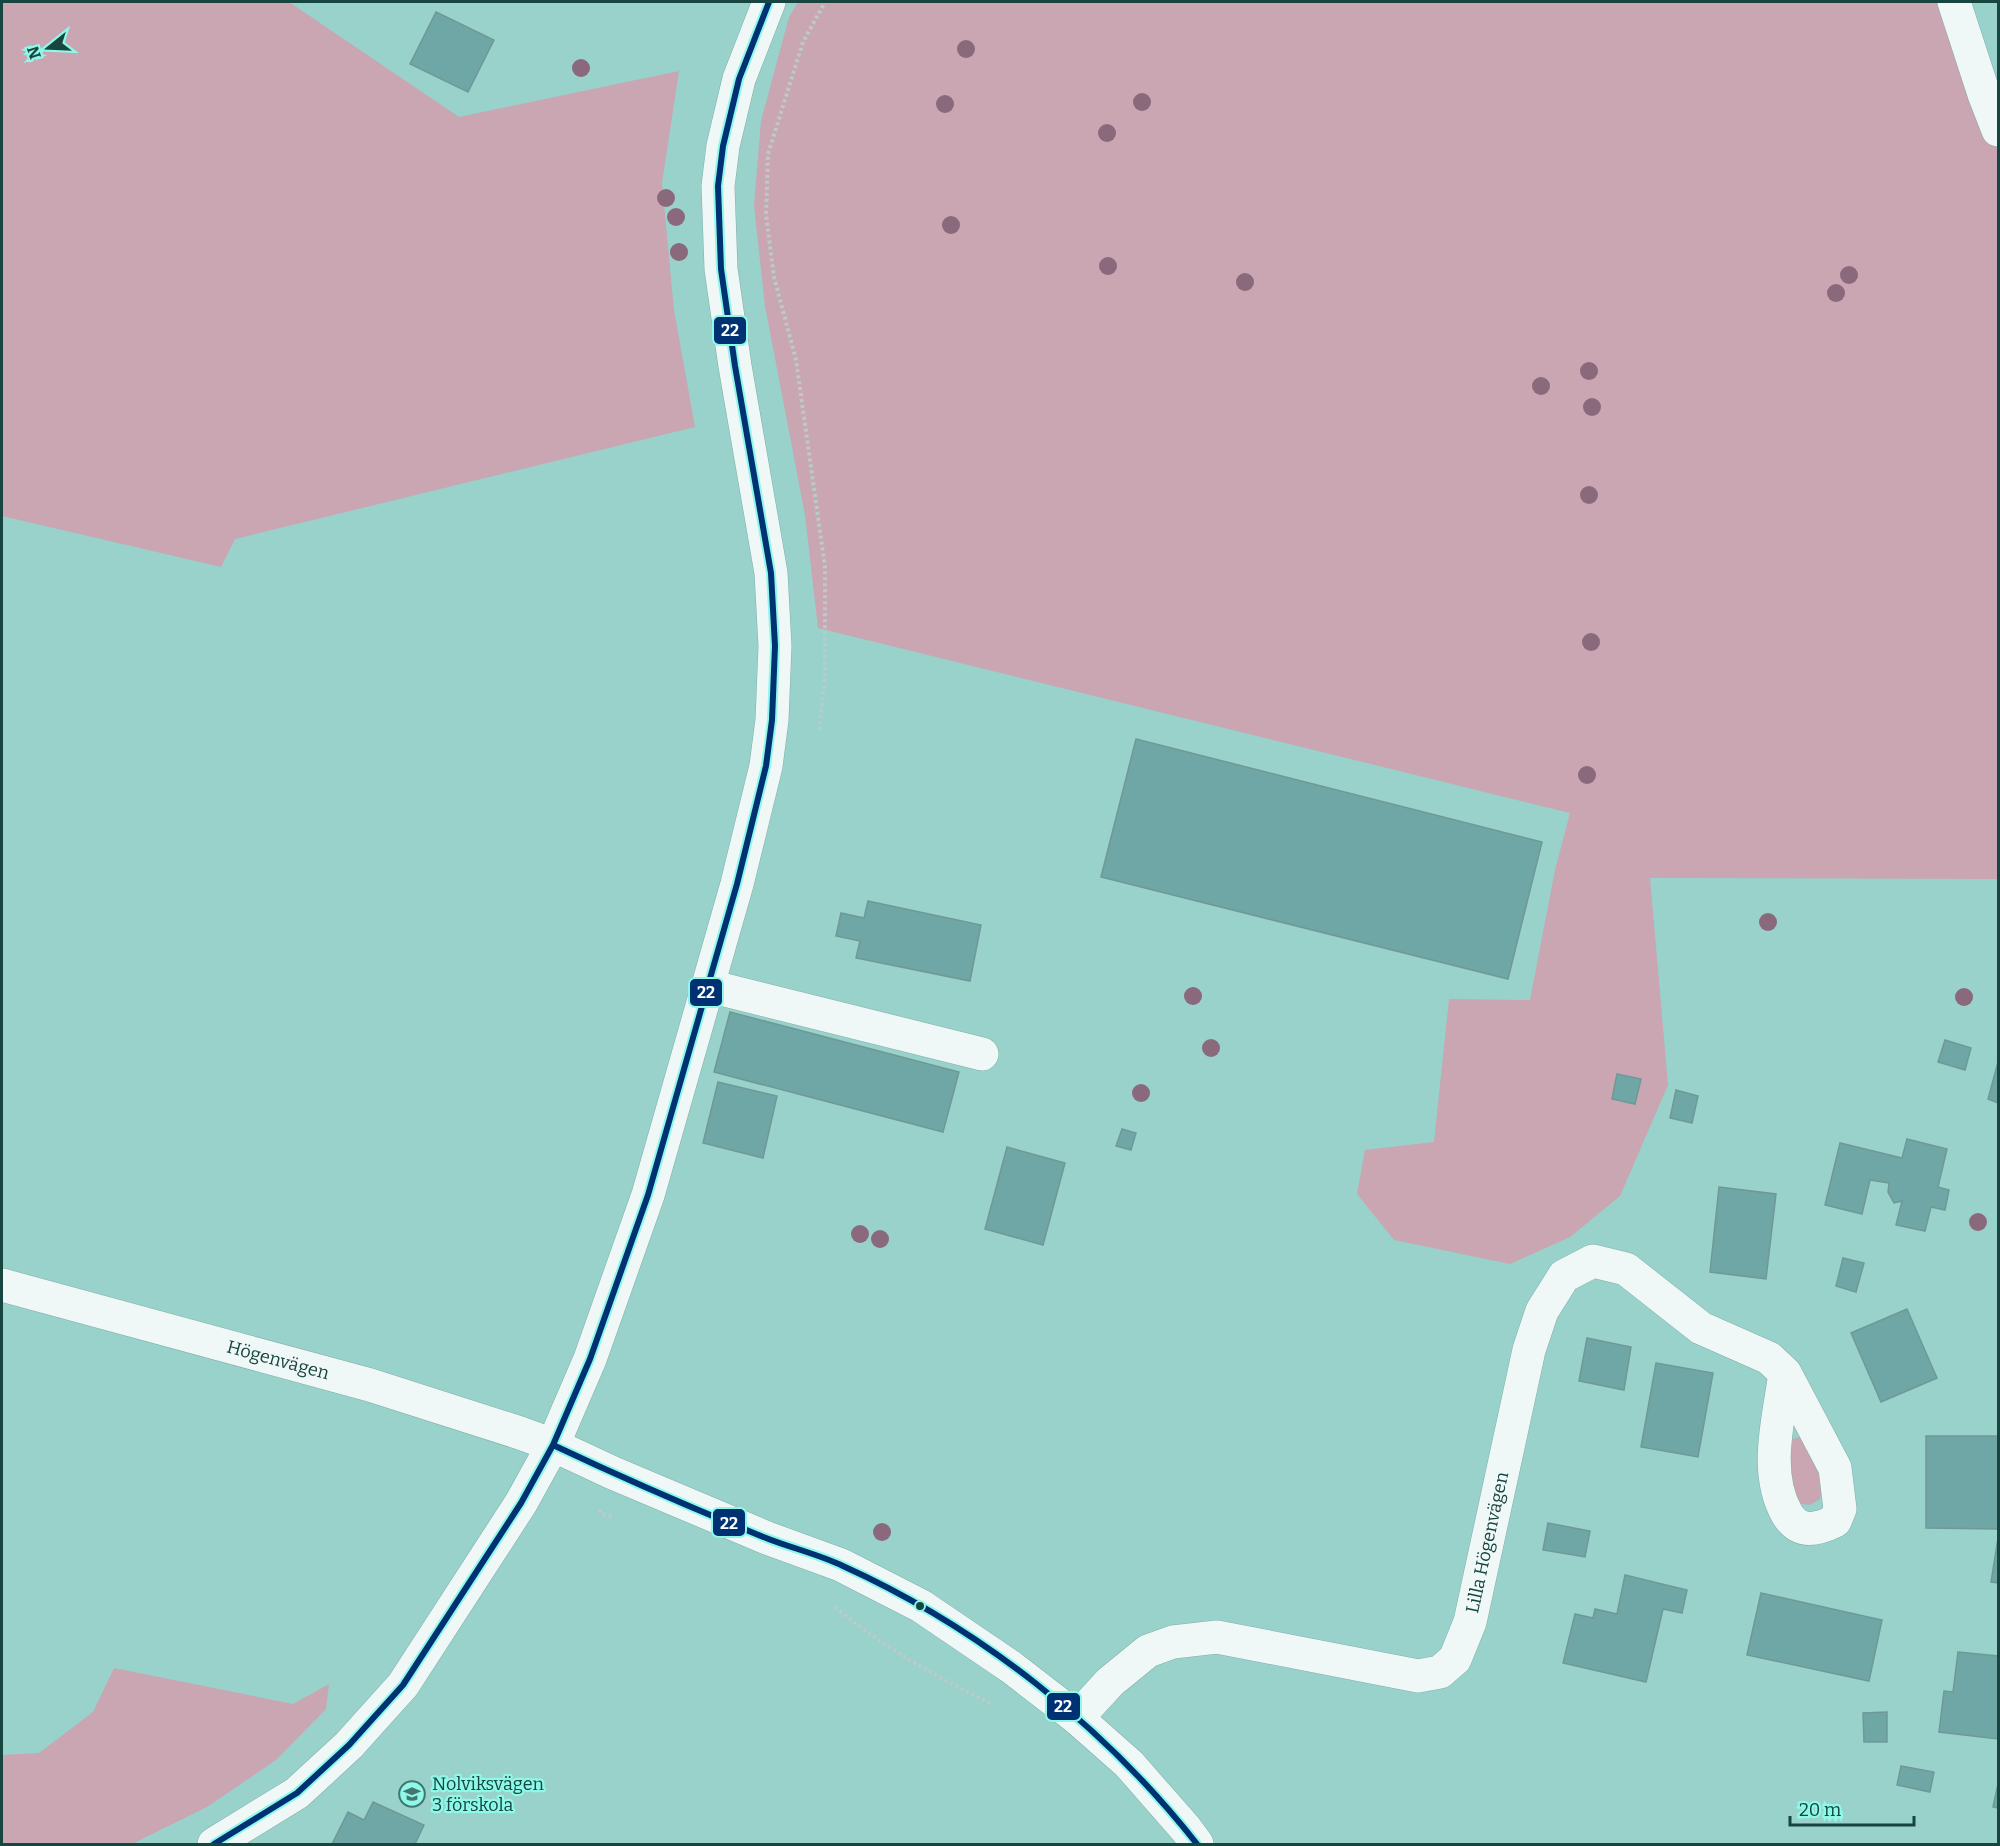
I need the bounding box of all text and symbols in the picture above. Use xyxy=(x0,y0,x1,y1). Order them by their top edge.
north arrow xyxy=(18,18,78,78)
text: N xyxy=(23,44,45,61)
line badge: 22 xyxy=(713,316,747,345)
text: 22 xyxy=(721,321,739,340)
line badge: 22 xyxy=(689,978,723,1007)
text: 22 xyxy=(697,983,715,1002)
street label: Högenvägen xyxy=(224,1336,332,1385)
street label: Lilla Högenvägen xyxy=(1461,1469,1513,1615)
line badge: 22 xyxy=(712,1508,746,1537)
text: 22 xyxy=(720,1514,738,1533)
unlabelled marker xyxy=(914,1600,926,1612)
line badge: 22 xyxy=(1046,1692,1081,1721)
text: 22 xyxy=(1054,1697,1072,1716)
place label: Nolviksvägen 3 förskola xyxy=(432,1773,545,1816)
school or university icon: Nolviksvägen 3 förskola xyxy=(397,1779,427,1809)
scale bar xyxy=(1790,1789,1914,1827)
text: 20 m xyxy=(1799,1799,1841,1821)

